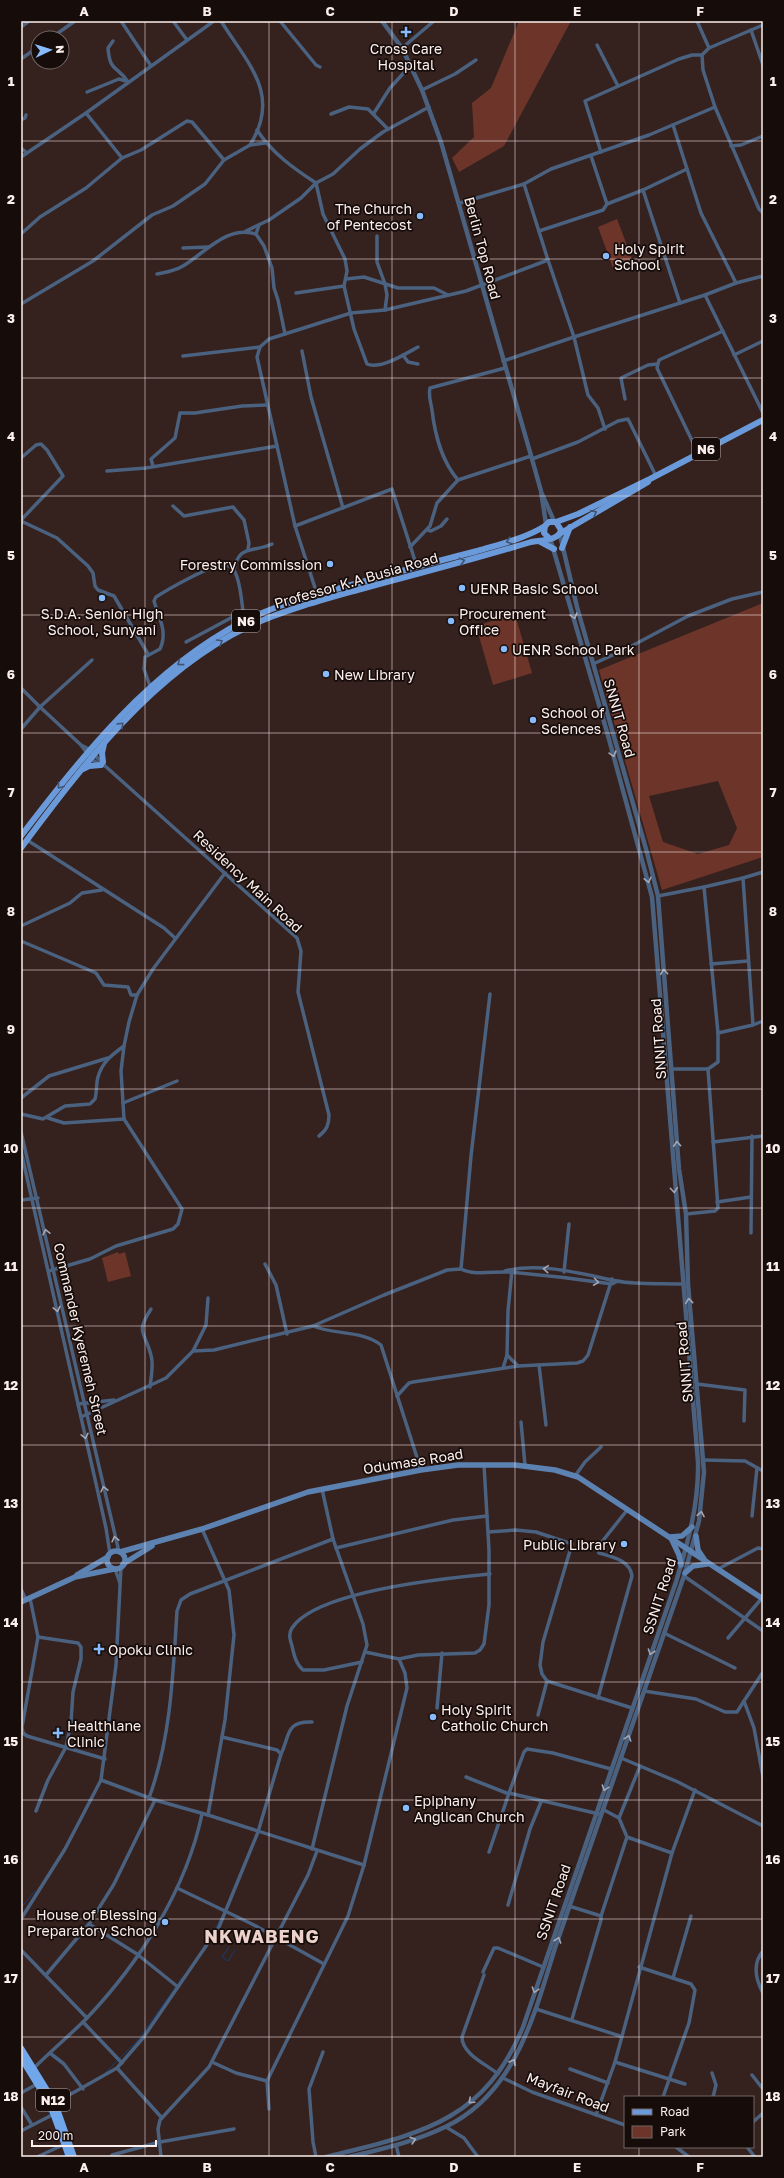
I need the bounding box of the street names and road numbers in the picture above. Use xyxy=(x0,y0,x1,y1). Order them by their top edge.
street label: Berlin Top Road xyxy=(461,195,505,301)
road number: N6 xyxy=(692,438,720,460)
street label: Professor K.A Busia Road xyxy=(272,548,440,612)
road number: N6 xyxy=(232,610,260,632)
street label: SNNIT Road xyxy=(601,677,639,759)
street label: Residency Main Road xyxy=(190,826,306,936)
street label: SNNIT Road xyxy=(647,998,669,1080)
street label: Commander Kyeremeh Street xyxy=(51,1241,111,1437)
street label: SNNIT Road xyxy=(672,1321,696,1403)
street label: Odumase Road xyxy=(362,1445,464,1477)
street label: SSNIT Road xyxy=(639,1556,679,1636)
street label: SSNIT Road xyxy=(532,1862,574,1942)
street label: Mayfair Road xyxy=(524,2068,612,2116)
road number: N12 xyxy=(36,2089,70,2111)

